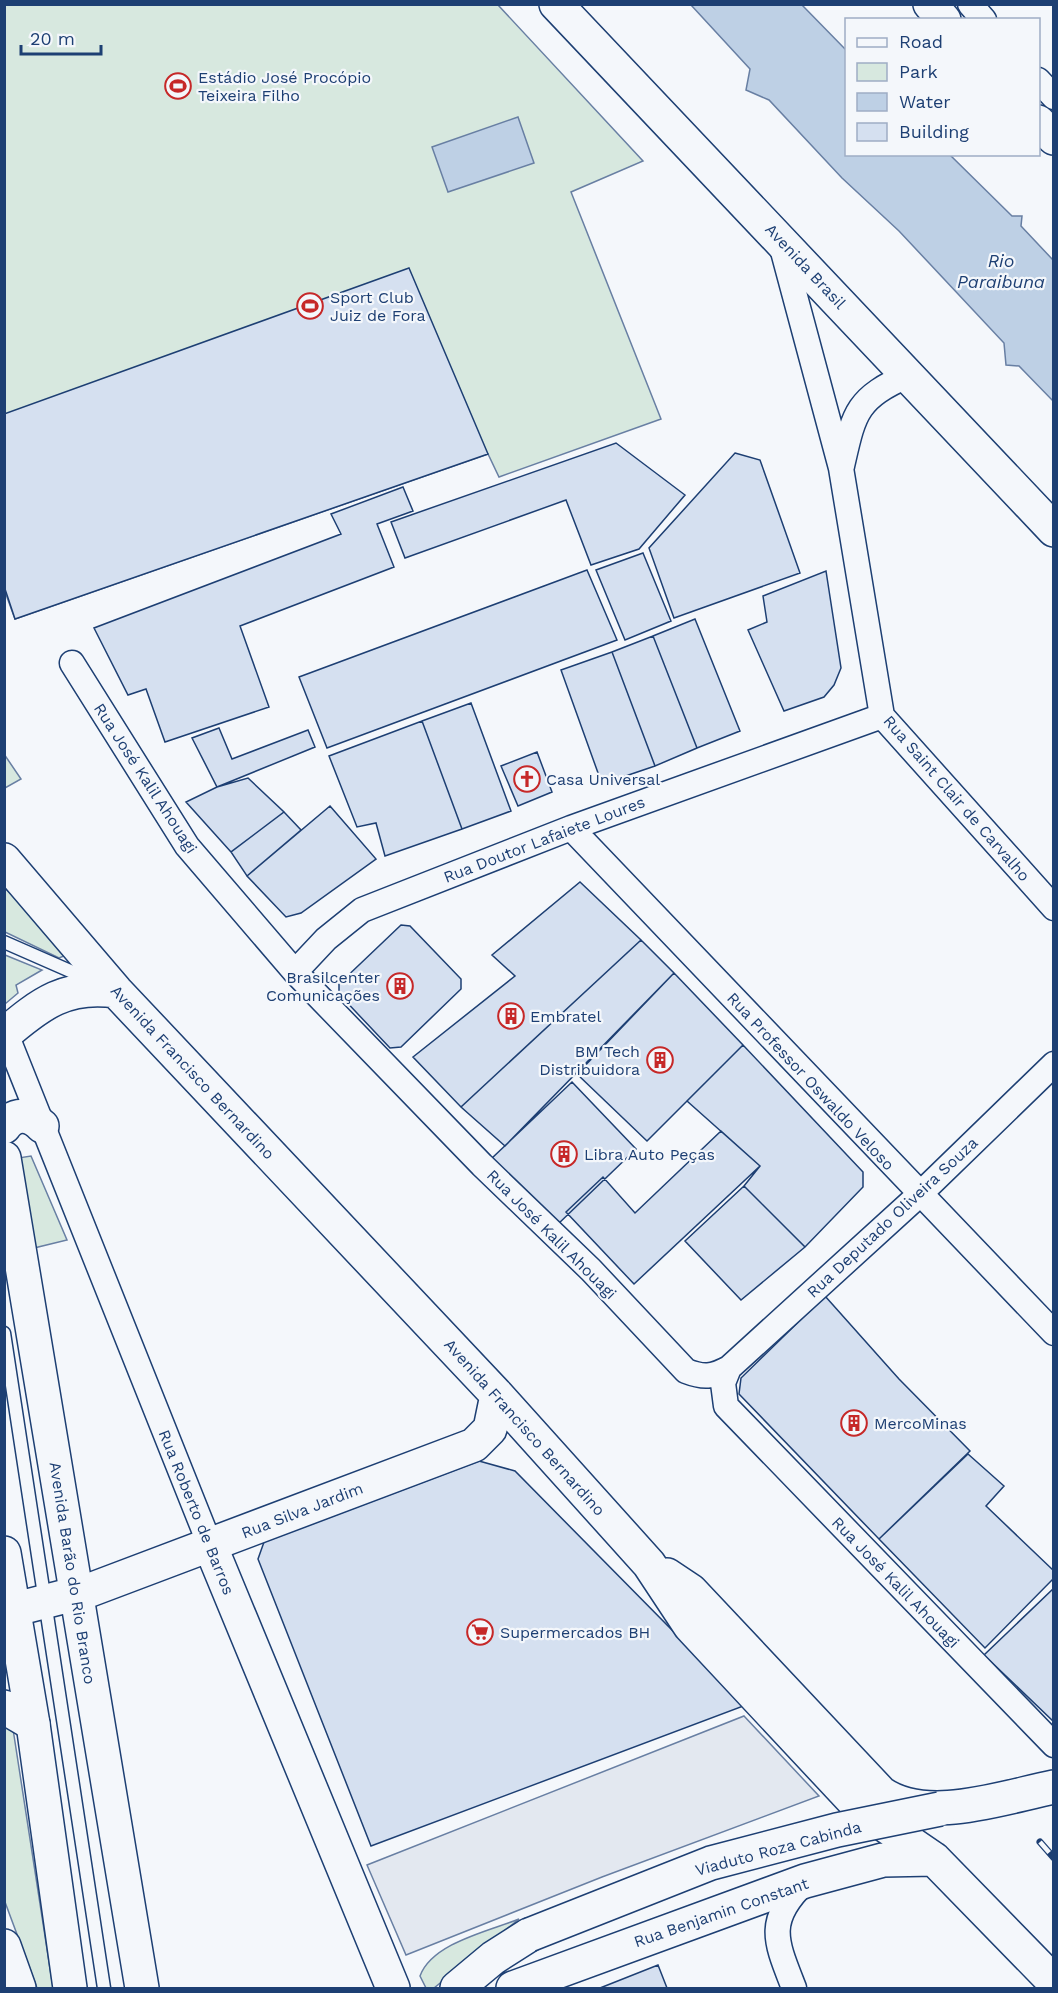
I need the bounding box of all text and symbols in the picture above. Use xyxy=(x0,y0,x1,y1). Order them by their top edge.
scale bar xyxy=(21,18,100,56)
legend xyxy=(845,18,1040,156)
text: 20 m xyxy=(30,28,75,49)
text: Road xyxy=(899,31,943,52)
text: Park xyxy=(899,61,938,82)
place label: Estádio José Procópio Teixeira Filho xyxy=(198,68,371,105)
sports icon: Estádio José Procópio Teixeira Filho xyxy=(163,71,193,101)
text: Water xyxy=(899,91,951,112)
text: Building xyxy=(899,121,969,142)
street label: Avenida Brasil xyxy=(761,220,850,313)
water label: Rio Paraibuna xyxy=(957,250,1045,292)
place label: Sport Club Juiz de Fora xyxy=(330,288,426,325)
sports icon: Sport Club Juiz de Fora xyxy=(295,291,325,321)
street label: Rua José Kalil Ahouagi xyxy=(90,700,201,857)
street label: Rua Saint Clair de Carvalho xyxy=(879,712,1034,885)
church icon: Casa Universal xyxy=(512,764,542,794)
place label: Casa Universal xyxy=(546,770,660,789)
street label: Rua Doutor Lafaiete Loures xyxy=(441,792,648,887)
place label: Brasilcenter Comunicações xyxy=(266,968,380,1005)
building icon: Brasilcenter Comunicações xyxy=(385,971,415,1001)
street label: Avenida Francisco Bernardino xyxy=(107,981,278,1163)
street label: Rua Professor Oswaldo Veloso xyxy=(723,988,898,1174)
building icon: Embratel xyxy=(496,1001,526,1031)
place label: Embratel xyxy=(530,1007,601,1026)
place label: BM Tech Distribuidora xyxy=(539,1042,640,1079)
building icon: BM Tech Distribuidora xyxy=(645,1045,675,1075)
street label: Rua Deputado Oliveira Souza xyxy=(803,1133,982,1302)
building icon: Libra Auto Peças xyxy=(549,1139,579,1169)
place label: Libra Auto Peças xyxy=(584,1145,715,1164)
street label: Rua José Kalil Ahouagi xyxy=(483,1166,620,1303)
street label: Avenida Francisco Bernardino xyxy=(440,1335,609,1520)
building icon: MercoMinas xyxy=(839,1408,869,1438)
place label: MercoMinas xyxy=(874,1414,967,1433)
street label: Rua Roberto de Barros xyxy=(155,1427,238,1598)
street label: Avenida Barão do Rio Branco xyxy=(46,1460,99,1686)
street label: Rua Silva Jardim xyxy=(239,1478,366,1542)
street label: Rua José Kalil Ahouagi xyxy=(828,1513,963,1652)
supermarket icon: Supermercados BH xyxy=(465,1617,495,1647)
place label: Supermercados BH xyxy=(500,1623,650,1642)
street label: Viaduto Roza Cabinda xyxy=(693,1817,863,1880)
street label: Rua Benjamin Constant xyxy=(631,1874,811,1951)

